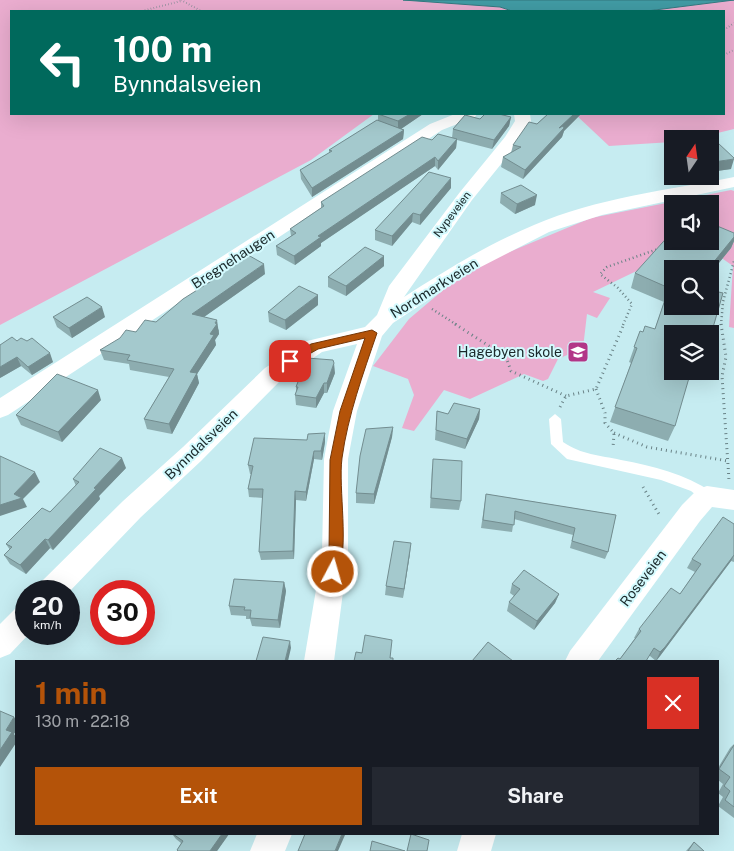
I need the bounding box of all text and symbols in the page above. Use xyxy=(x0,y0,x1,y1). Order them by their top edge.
text: 100 m xyxy=(113,29,212,70)
icon: left xyxy=(30,30,95,95)
text: Bynndalsveien xyxy=(113,71,262,97)
north arrow xyxy=(664,130,719,185)
map controls xyxy=(664,130,719,380)
street label: Nypeveien xyxy=(431,189,473,239)
button: sound xyxy=(664,195,719,250)
street label: Bregnehaugen xyxy=(188,226,278,292)
street label: Nordmarkveien xyxy=(387,255,481,321)
button: search xyxy=(664,260,719,315)
button: layers xyxy=(664,325,719,380)
pin xyxy=(269,340,311,382)
school or university icon: Hagebyen skole xyxy=(566,340,590,364)
place label: Hagebyen skole xyxy=(458,344,562,360)
icon: arrive xyxy=(276,347,304,375)
street label: Bynndalsveien xyxy=(161,405,241,483)
position arrow xyxy=(306,545,358,597)
street label: Roseveien xyxy=(617,547,669,609)
speed limit sign: 30 xyxy=(90,580,155,645)
text: 20 xyxy=(32,591,64,621)
text: km/h xyxy=(33,618,62,632)
text: 1 min xyxy=(35,675,107,711)
button: close xyxy=(647,677,699,729)
text: 130 m · 22:18 xyxy=(35,712,130,731)
button: Exit xyxy=(35,767,362,825)
button: Share xyxy=(372,767,699,825)

